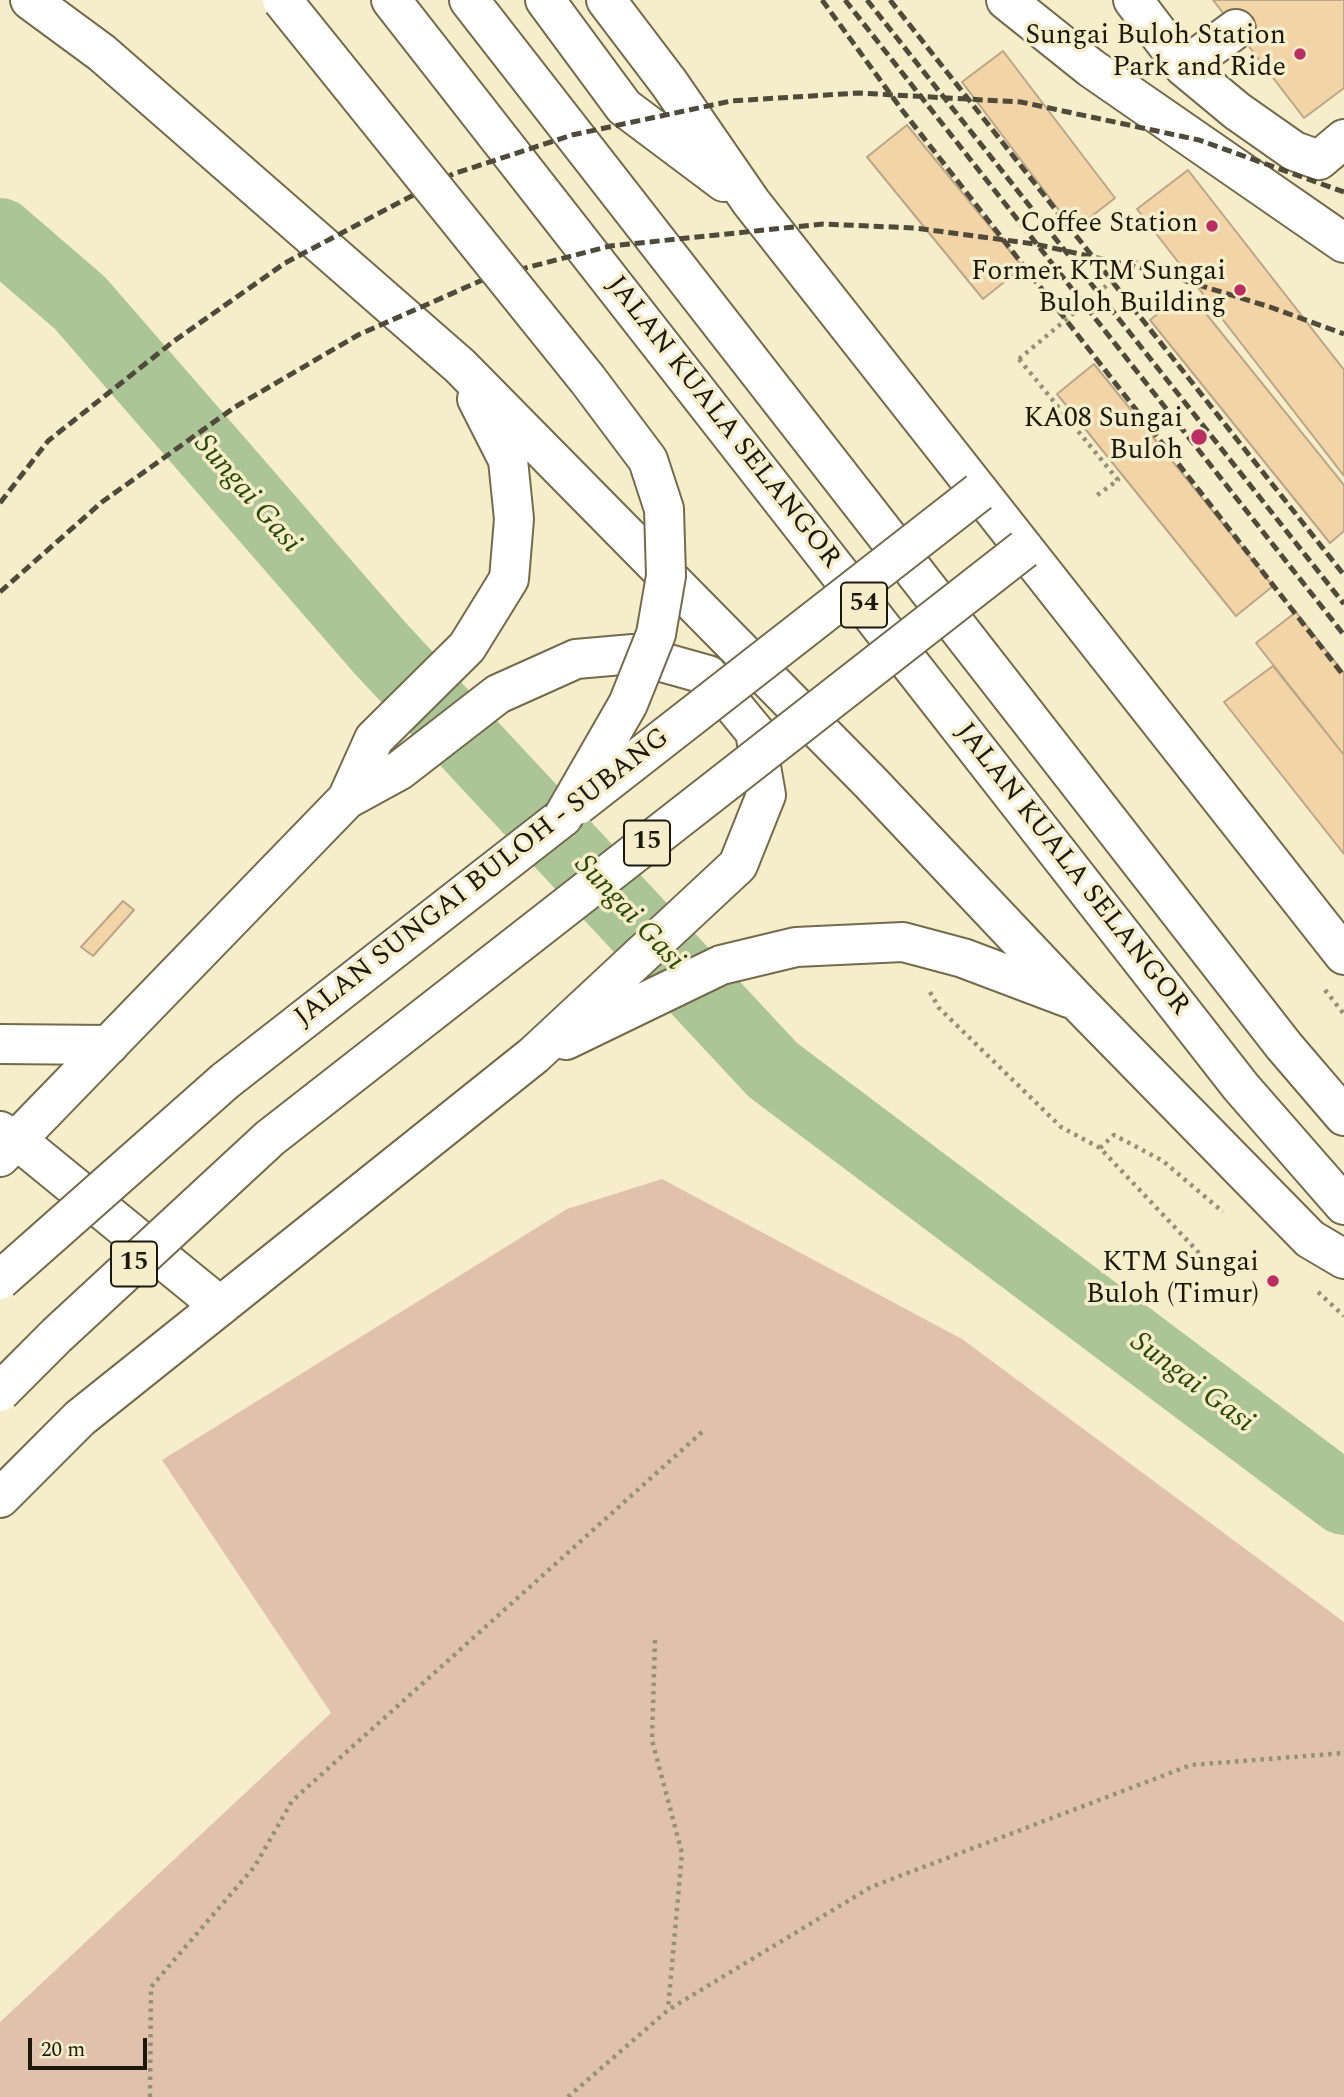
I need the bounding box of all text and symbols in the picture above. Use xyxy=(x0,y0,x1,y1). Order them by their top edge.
place label: Sungai Buloh Station Park and Ride xyxy=(1025,21,1286,87)
marker: Sungai Buloh Station Park and Ride xyxy=(1292,46,1308,62)
place label: Coffee Station xyxy=(1020,209,1198,243)
marker: Coffee Station xyxy=(1204,218,1220,234)
place label: Former KTM Sungai Buloh Building xyxy=(971,257,1226,323)
street label: JALAN KUALA SELANGOR xyxy=(597,270,847,576)
marker: Former KTM Sungai Buloh Building xyxy=(1232,282,1248,298)
place label: KA08 Sungai Buloh xyxy=(1024,404,1183,470)
marker: KA08 Sungai Buloh xyxy=(1189,427,1209,447)
water label: Sungai Gasi xyxy=(185,428,307,562)
road number: 54 xyxy=(841,582,887,628)
street label: JALAN KUALA SELANGOR xyxy=(946,717,1196,1023)
street label: JALAN SUNGAI BULOH - SUBANG xyxy=(289,722,677,1036)
road number: 15 xyxy=(624,820,670,866)
water label: Sungai Gasi xyxy=(565,848,691,980)
road number: 15 xyxy=(111,1242,157,1287)
place label: KTM Sungai Buloh (Timur) xyxy=(1086,1248,1259,1314)
marker: KTM Sungai Buloh (Timur) xyxy=(1265,1273,1281,1289)
water label: Sungai Gasi xyxy=(1122,1326,1260,1442)
scale bar xyxy=(32,2024,150,2068)
text: 20 m xyxy=(41,2034,85,2066)

